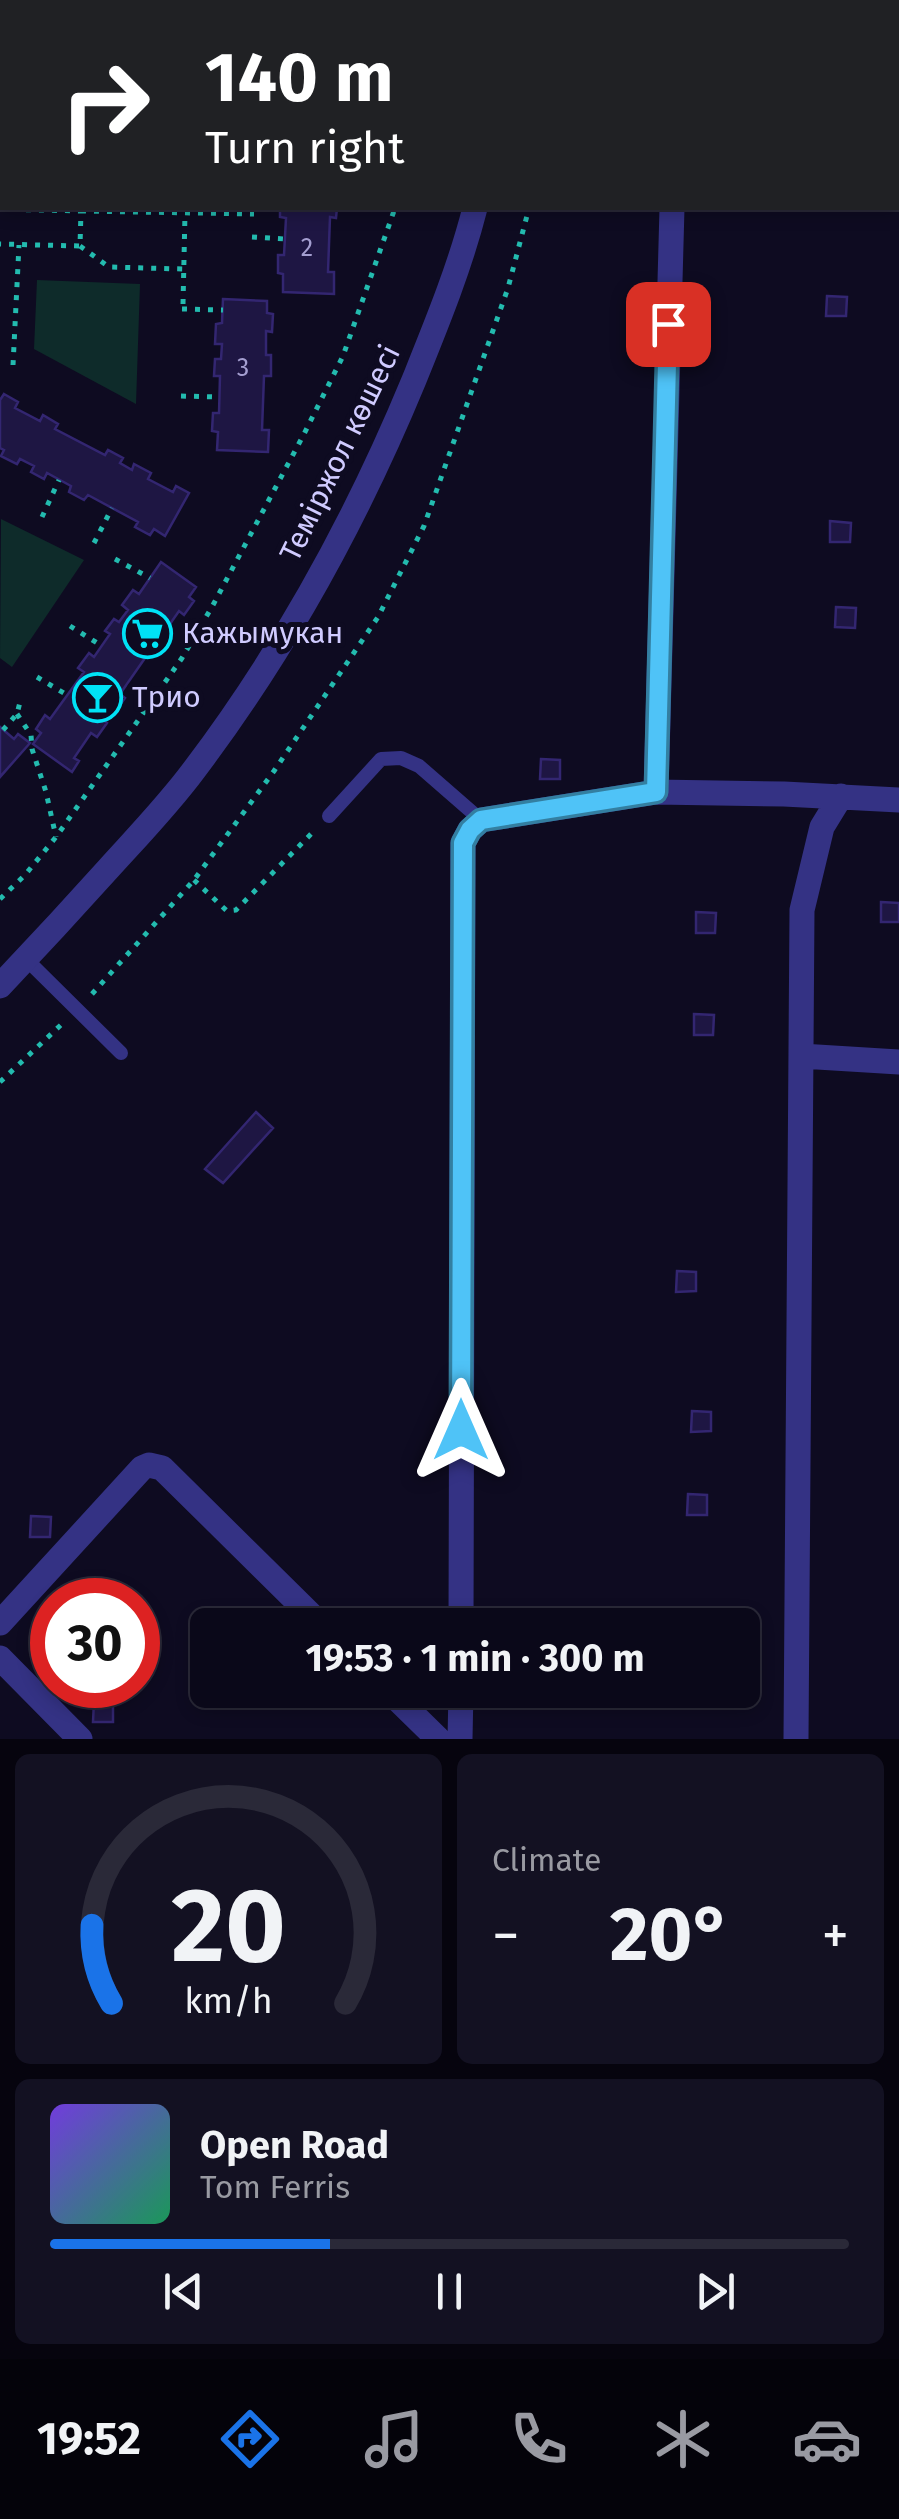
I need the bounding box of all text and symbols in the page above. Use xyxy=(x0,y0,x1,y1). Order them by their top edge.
text: 140 m xyxy=(205,36,394,120)
icon: right xyxy=(40,40,170,170)
text: Turn right xyxy=(205,121,404,175)
house number: 2 xyxy=(301,233,313,263)
pin xyxy=(626,282,711,367)
icon: arrive xyxy=(641,297,696,352)
street label: Теміржол көшесі xyxy=(272,339,408,567)
house number: 3 xyxy=(237,353,249,383)
supermarket icon: Кажымукан xyxy=(121,607,173,659)
place label: Кажымукан xyxy=(182,615,343,651)
bar icon: Трио xyxy=(71,671,123,723)
place label: Трио xyxy=(132,679,201,715)
position arrow xyxy=(409,1378,513,1482)
speed limit sign: 30 xyxy=(30,1578,160,1708)
text: 19:53 · 1 min · 300 m xyxy=(305,1635,645,1681)
text: Climate xyxy=(492,1841,601,1879)
text: 20 xyxy=(171,1864,286,1989)
text: 20° xyxy=(610,1890,731,1980)
text: − xyxy=(492,1903,520,1969)
text: + xyxy=(822,1903,849,1969)
text: km/h xyxy=(184,1980,273,2022)
text: Open Road xyxy=(200,2122,389,2168)
text: Tom Ferris xyxy=(200,2168,350,2206)
icon: previous xyxy=(156,2264,211,2319)
icon: pause xyxy=(422,2264,477,2319)
icon: next xyxy=(688,2264,743,2319)
icon: directions xyxy=(215,2404,285,2474)
icon: music xyxy=(359,2404,429,2474)
icon: phone xyxy=(504,2404,574,2474)
icon: climate xyxy=(648,2404,718,2474)
icon: car xyxy=(792,2404,862,2474)
text: 19:52 xyxy=(37,2412,141,2466)

